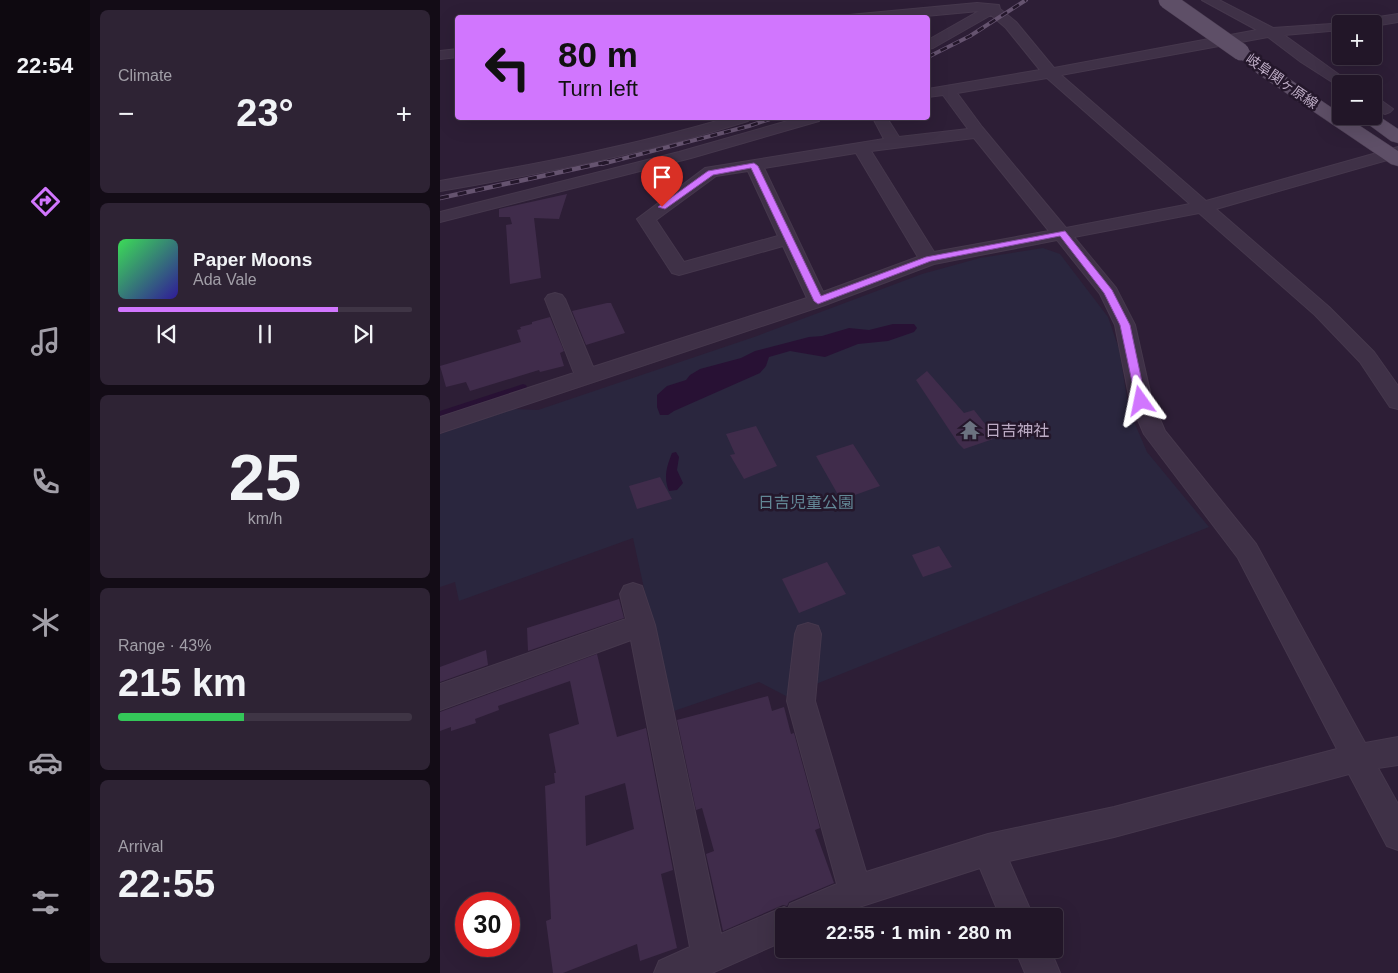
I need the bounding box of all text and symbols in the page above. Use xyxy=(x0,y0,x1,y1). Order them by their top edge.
map controls xyxy=(1332,15,1382,125)
button: + xyxy=(1332,15,1382,65)
icon: left xyxy=(475,35,540,100)
text: 80 m xyxy=(558,35,638,74)
street label: 岐阜関ヶ原線 xyxy=(1243,50,1321,112)
text: 22:54 xyxy=(17,53,73,78)
text: Climate xyxy=(118,67,172,84)
button: − xyxy=(1332,75,1382,125)
text: Turn left xyxy=(558,76,638,101)
text: 23° xyxy=(236,92,294,134)
text: − xyxy=(118,98,134,129)
text: + xyxy=(396,98,412,129)
pin xyxy=(641,156,683,207)
icon: arrive xyxy=(648,163,676,191)
icon: directions xyxy=(28,184,63,219)
text: Paper Moons xyxy=(193,249,312,270)
text: Ada Vale xyxy=(193,271,257,288)
icon: previous xyxy=(153,320,181,348)
icon: pause xyxy=(251,320,279,348)
icon: next xyxy=(349,320,377,348)
icon: music xyxy=(28,324,63,359)
position arrow xyxy=(1114,374,1166,426)
temple icon: 日吉神社 xyxy=(959,419,981,441)
place label: 日吉神社 xyxy=(985,422,1049,439)
text: 25 xyxy=(229,441,301,514)
icon: phone xyxy=(28,464,63,499)
park label: 日吉児童公園 xyxy=(758,494,854,511)
text: km/h xyxy=(248,510,282,527)
icon: climate xyxy=(28,605,63,640)
text: Range · 43% xyxy=(118,637,211,654)
text: 215 km xyxy=(118,662,247,704)
icon: car xyxy=(28,745,63,780)
text: Arrival xyxy=(118,838,163,855)
text: 22:55 xyxy=(118,863,215,905)
icon: filters xyxy=(28,885,63,920)
speed limit sign: 30 xyxy=(455,892,520,957)
text: 22:55 · 1 min · 280 m xyxy=(826,922,1012,943)

